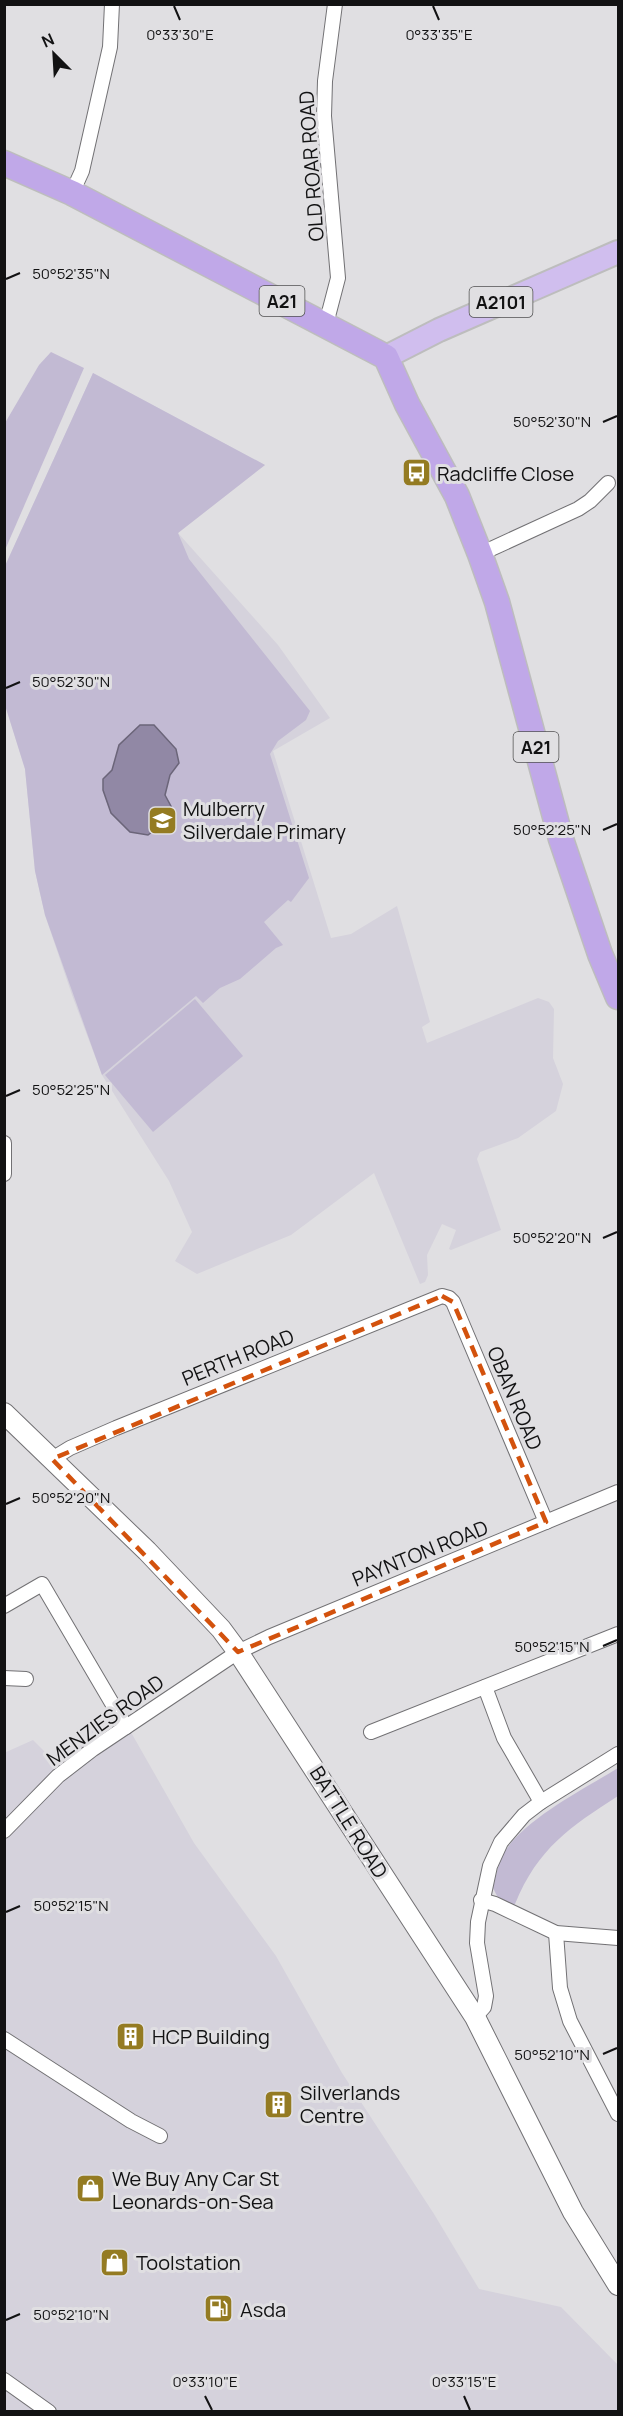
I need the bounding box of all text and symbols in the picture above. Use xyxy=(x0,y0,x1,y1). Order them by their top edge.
north arrow xyxy=(24,24,84,84)
text: 0°33'30"E xyxy=(146,24,214,45)
text: 0°33'35"E xyxy=(405,24,473,45)
text: N xyxy=(38,28,58,53)
street label: OLD ROAR ROAD xyxy=(292,90,330,242)
text: 50°52'35"N xyxy=(32,263,110,284)
road number: A21 xyxy=(260,286,304,316)
road number: A2101 xyxy=(470,287,532,317)
text: 50°52'30"N xyxy=(513,411,591,432)
bus stop icon: Radcliffe Close xyxy=(400,457,432,489)
place label: Radcliffe Close xyxy=(437,460,574,487)
text: 50°52'30"N xyxy=(32,671,110,692)
road number: A21 xyxy=(514,732,558,762)
place label: Mulberry Silverdale Primary xyxy=(183,795,347,845)
school or university icon: Mulberry Silverdale Primary xyxy=(146,804,178,836)
text: 50°52'25"N xyxy=(513,819,591,840)
text: 50°52'25"N xyxy=(32,1079,110,1100)
text: 50°52'20"N xyxy=(513,1227,591,1248)
street label: PERTH ROAD xyxy=(178,1322,298,1392)
street label: OBAN ROAD xyxy=(481,1342,549,1454)
text: 50°52'20"N xyxy=(32,1487,110,1508)
street label: PAYNTON ROAD xyxy=(348,1513,492,1593)
text: 50°52'15"N xyxy=(514,1636,590,1657)
street label: MENZIES ROAD xyxy=(41,1668,169,1772)
street label: BATTLE ROAD xyxy=(304,1761,394,1883)
text: 50°52'15"N xyxy=(33,1895,109,1916)
building icon: HCP Building xyxy=(115,2020,147,2052)
place label: HCP Building xyxy=(152,2023,270,2050)
text: 50°52'10"N xyxy=(514,2044,590,2065)
place label: Silverlands Centre xyxy=(300,2079,400,2129)
building icon: Silverlands Centre xyxy=(263,2088,295,2120)
place label: We Buy Any Car St Leonards-on-Sea xyxy=(112,2165,280,2215)
shop icon: We Buy Any Car St Leonards-on-Sea xyxy=(75,2173,107,2205)
shop icon: Toolstation xyxy=(99,2246,131,2278)
place label: Toolstation xyxy=(136,2249,241,2276)
fuel station icon: Asda xyxy=(203,2293,235,2325)
place label: Asda xyxy=(240,2296,286,2323)
text: 50°52'10"N xyxy=(33,2304,109,2325)
text: 0°33'10"E xyxy=(172,2371,238,2392)
text: 0°33'15"E xyxy=(432,2371,496,2392)

